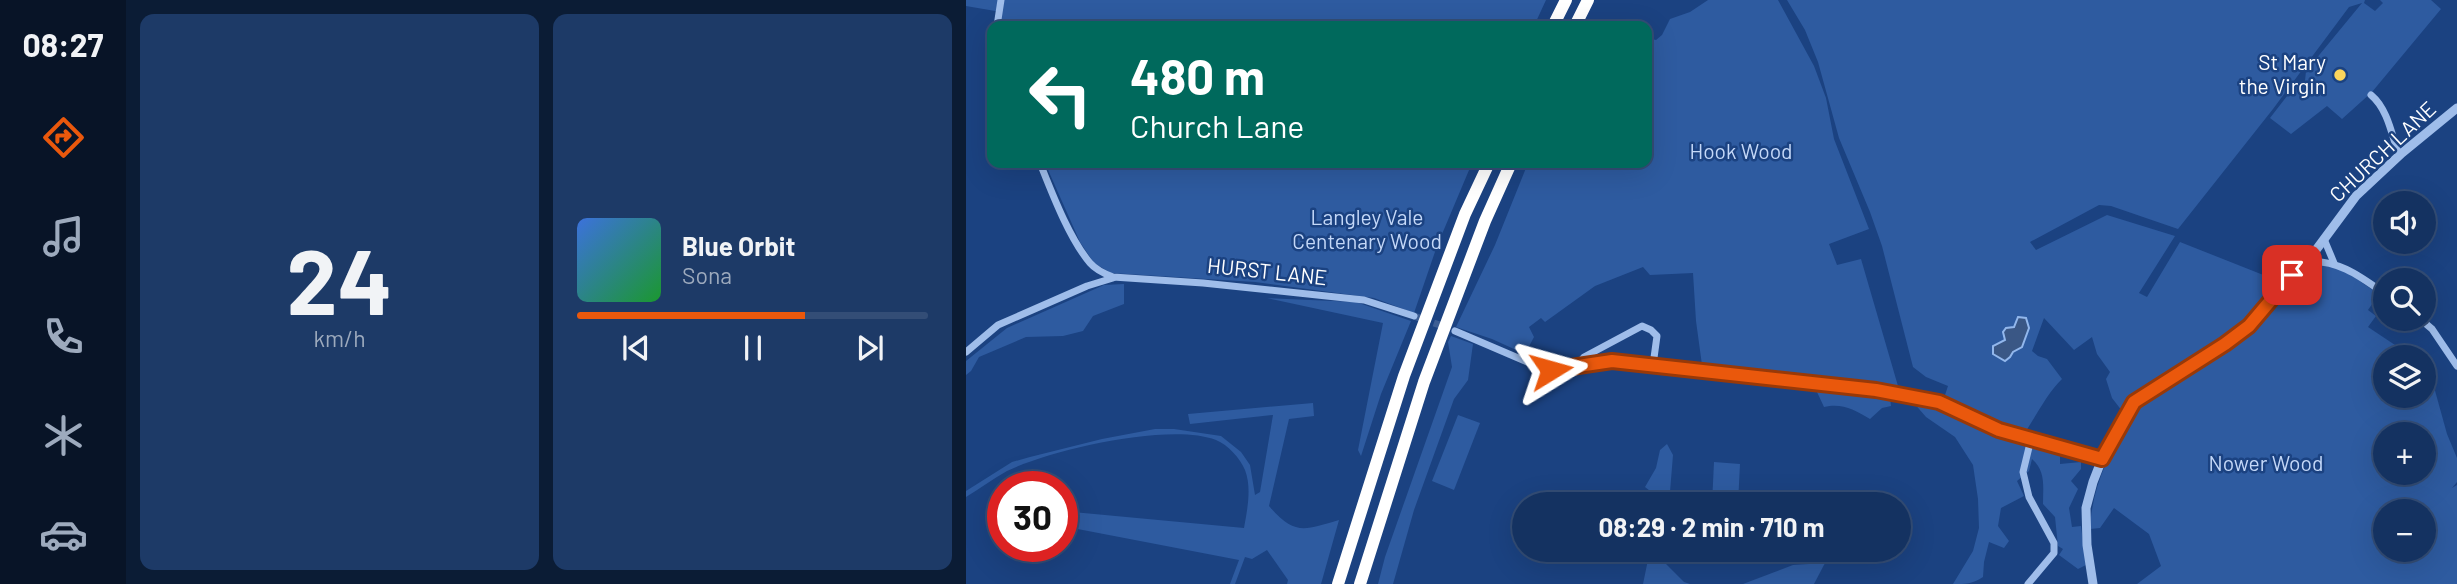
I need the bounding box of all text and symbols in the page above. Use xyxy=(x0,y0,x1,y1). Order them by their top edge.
text: 08:27 xyxy=(23,25,104,63)
text: 480 m xyxy=(1130,46,1265,105)
icon: left xyxy=(1015,49,1106,140)
place label: St Mary the Virgin xyxy=(2239,49,2326,98)
marker: St Mary the Virgin xyxy=(2332,67,2348,83)
street label: CHURCH LANE xyxy=(2324,95,2440,206)
text: Church Lane xyxy=(1130,106,1304,144)
icon: directions xyxy=(39,113,88,162)
park label: Hook Wood xyxy=(1689,138,1793,163)
map controls xyxy=(2373,191,2436,562)
button: sound xyxy=(2373,191,2436,254)
park label: Langley Vale Centenary Wood xyxy=(1292,204,1442,253)
icon: music xyxy=(39,212,88,261)
text: 24 xyxy=(286,224,393,333)
text: Blue Orbit xyxy=(682,230,795,261)
pin xyxy=(2262,245,2322,305)
street label: HURST LANE xyxy=(1206,252,1328,289)
icon: arrive xyxy=(2273,256,2311,294)
text: Sona xyxy=(682,261,732,289)
button: search xyxy=(2373,268,2436,331)
icon: phone xyxy=(39,312,88,361)
text: km/h xyxy=(313,324,366,352)
icon: previous xyxy=(617,329,655,367)
icon: pause xyxy=(734,329,772,367)
icon: next xyxy=(851,329,889,367)
position arrow xyxy=(1514,333,1588,407)
button: layers xyxy=(2373,345,2436,408)
icon: climate xyxy=(39,411,88,460)
button: + xyxy=(2373,422,2436,485)
park label: Nower Wood xyxy=(2209,450,2323,475)
speed limit sign: 30 xyxy=(987,471,1078,562)
button: − xyxy=(2373,499,2436,562)
icon: car xyxy=(39,510,88,559)
text: 08:29 · 2 min · 710 m xyxy=(1598,511,1825,542)

